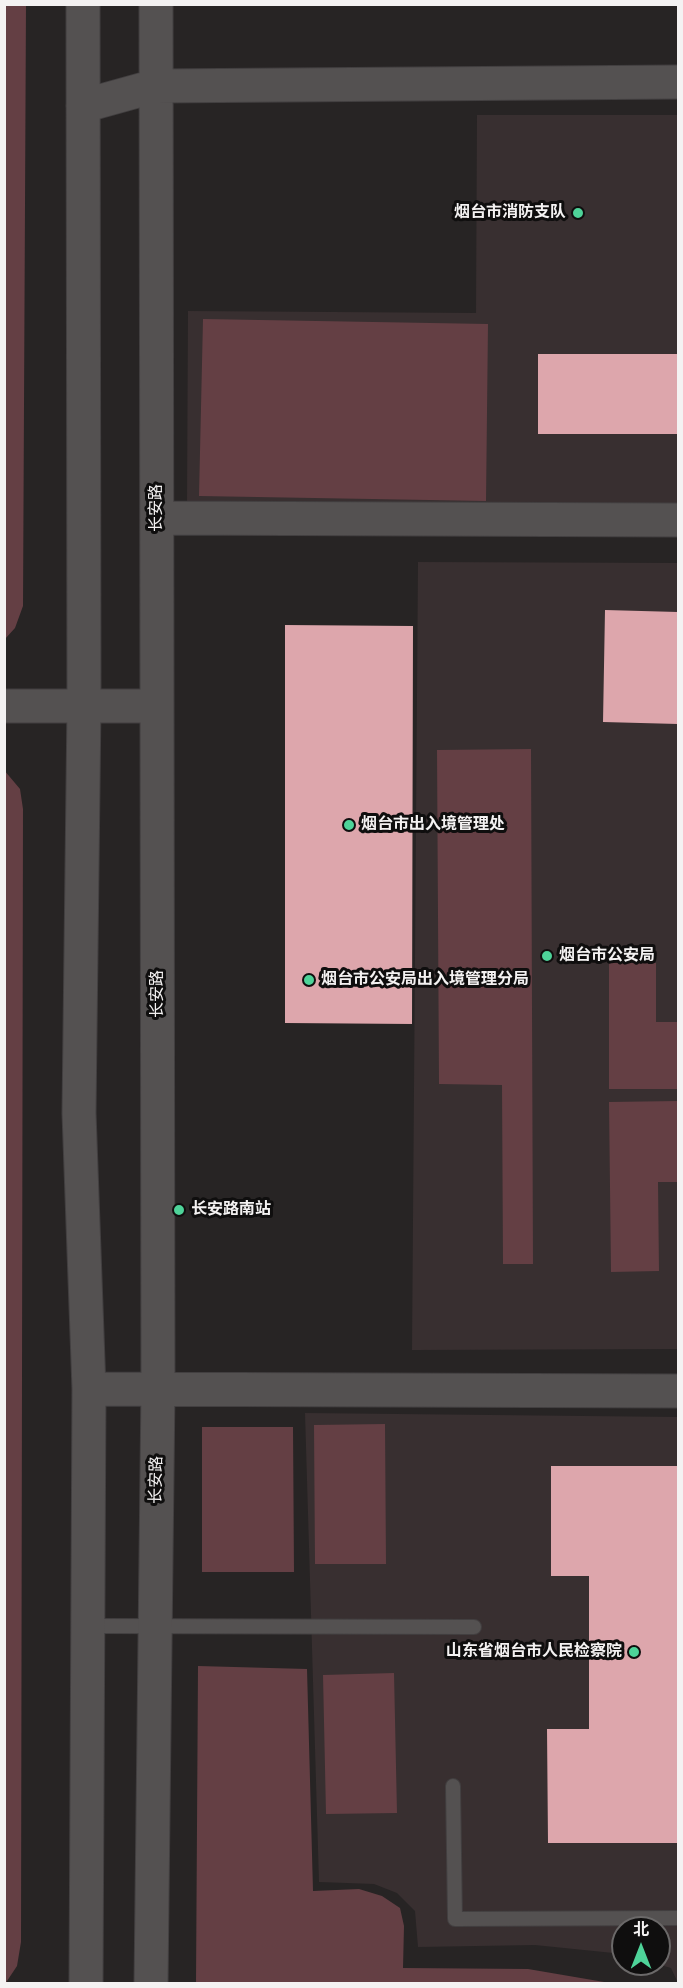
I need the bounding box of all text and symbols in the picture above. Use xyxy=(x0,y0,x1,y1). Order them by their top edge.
place label: 烟台市消防支队 xyxy=(454,203,566,223)
marker: 烟台市消防支队 xyxy=(571,206,585,220)
street label: 长安路 xyxy=(147,484,167,532)
place label: 烟台市出入境管理处 xyxy=(361,815,505,835)
marker: 烟台市出入境管理处 xyxy=(342,818,356,832)
place label: 烟台市公安局 xyxy=(559,946,655,966)
marker: 烟台市公安局 xyxy=(540,949,554,963)
street label: 长安路 xyxy=(148,970,168,1018)
place label: 烟台市公安局出入境管理分局 xyxy=(321,970,529,990)
marker: 烟台市公安局出入境管理分局 xyxy=(302,973,316,987)
place label: 长安路南站 xyxy=(191,1200,271,1220)
marker: 长安路南站 xyxy=(172,1203,186,1217)
street label: 长安路 xyxy=(147,1456,167,1504)
place label: 山东省烟台市人民检察院 xyxy=(446,1642,622,1662)
marker: 山东省烟台市人民检察院 xyxy=(627,1645,641,1659)
north arrow xyxy=(611,1916,671,1976)
text: 北 xyxy=(633,1920,649,1939)

